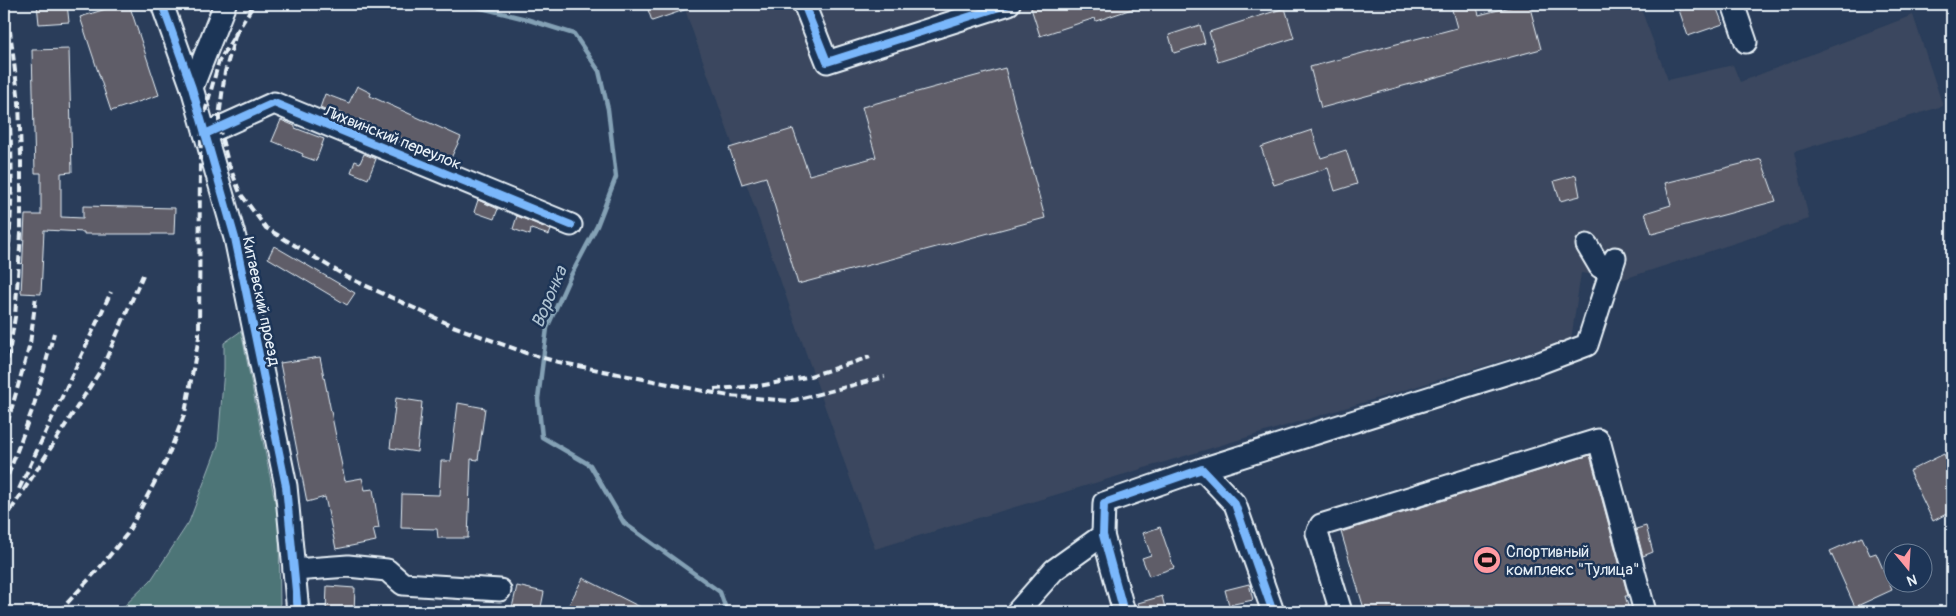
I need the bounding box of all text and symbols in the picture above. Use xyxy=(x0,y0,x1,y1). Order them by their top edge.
street label: Лихвинский переулок xyxy=(320,101,464,175)
street label: Китаевский проезд xyxy=(238,235,285,368)
water label: Воронка xyxy=(526,261,573,331)
place label: Спортивный комплекс "Тулица" xyxy=(1506,542,1639,580)
north arrow xyxy=(1884,544,1934,594)
sports icon: Спортивный комплекс "Тулица" xyxy=(1472,545,1502,575)
text: N xyxy=(1905,570,1919,589)

